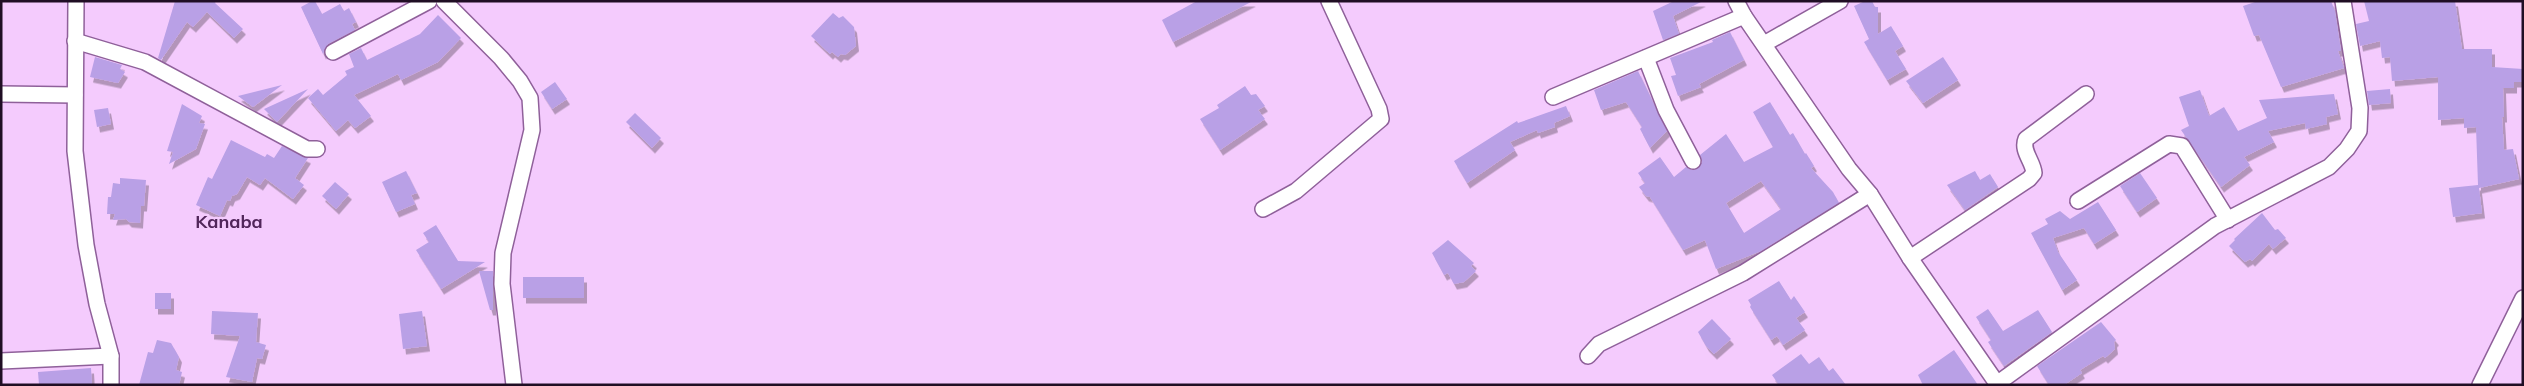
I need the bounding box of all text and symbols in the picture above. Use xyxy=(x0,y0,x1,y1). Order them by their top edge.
district label: Kanaba xyxy=(195,210,263,233)

